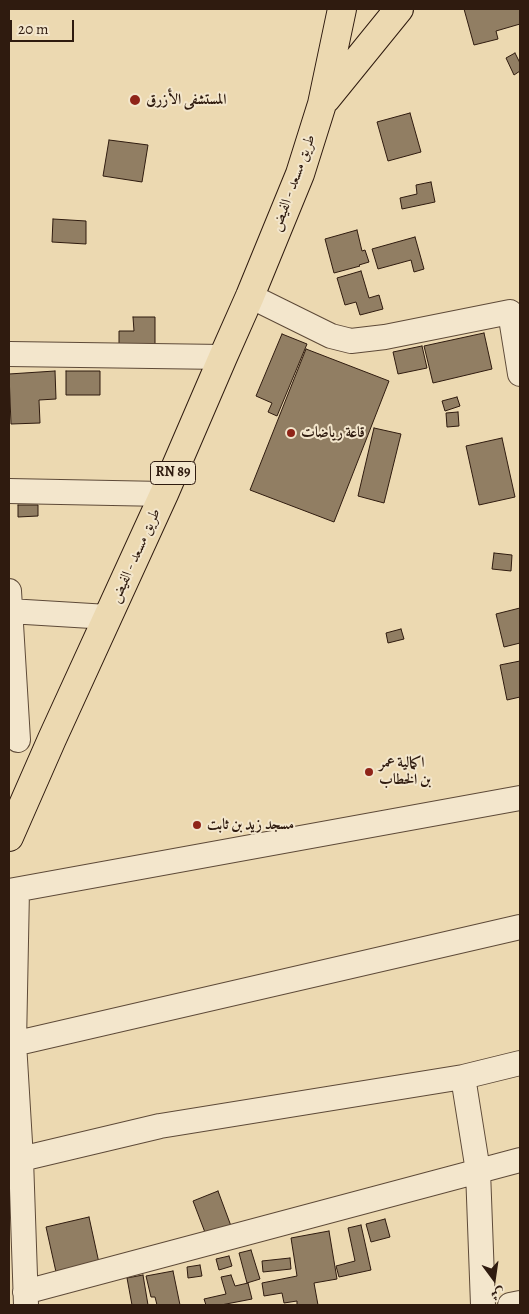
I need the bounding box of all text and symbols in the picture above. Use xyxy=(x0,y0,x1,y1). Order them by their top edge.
scale bar xyxy=(12,10,76,42)
text: 20 m xyxy=(18,19,49,39)
place label: المستشفى الأزرق xyxy=(146,91,227,109)
marker: المستشفى الأزرق xyxy=(128,93,142,107)
street label: طريق مسعد - الفيض xyxy=(268,132,320,234)
place label: قاعة رياضات xyxy=(301,424,365,442)
marker: قاعة رياضات xyxy=(285,427,297,439)
road number: RN 89 xyxy=(150,462,196,484)
street label: طريق مسعد - الفيض xyxy=(107,506,165,606)
place label: اكمالية عمر بن الخطاب xyxy=(379,754,431,789)
marker: اكمالية عمر بن الخطاب xyxy=(363,766,375,778)
place label: مسجد زيد بن ثابت xyxy=(207,816,294,834)
marker: مسجد زيد بن ثابت xyxy=(191,819,203,831)
north arrow xyxy=(469,1254,519,1304)
text: ش xyxy=(489,1283,507,1305)

